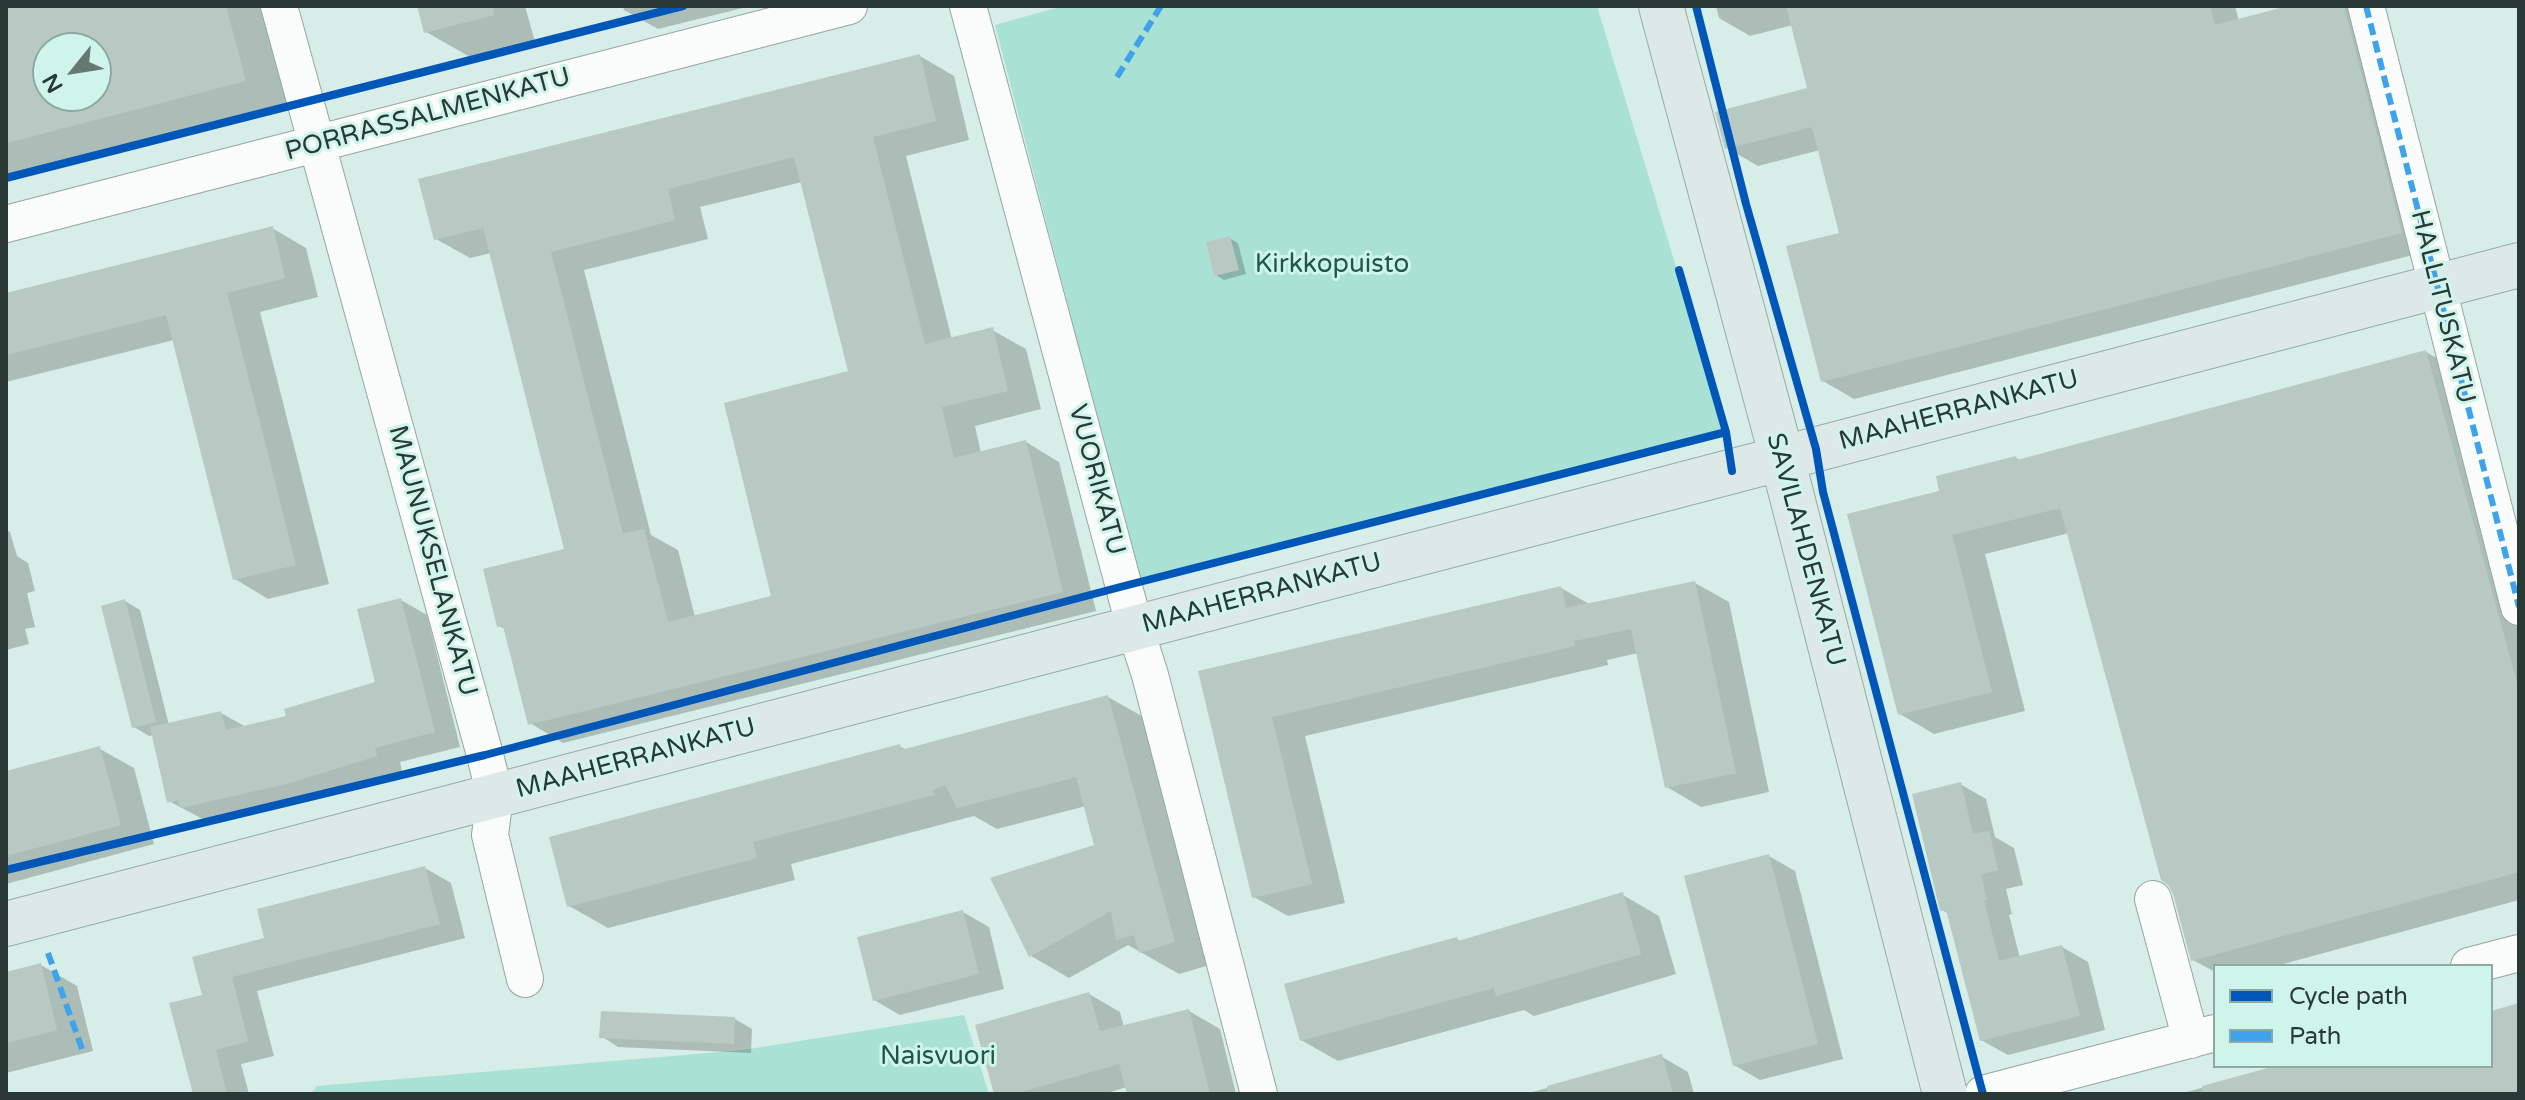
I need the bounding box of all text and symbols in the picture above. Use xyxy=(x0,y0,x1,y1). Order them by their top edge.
north arrow xyxy=(32,32,112,112)
street label: PORRASSALMENKATU xyxy=(282,62,574,168)
text: N xyxy=(37,69,69,97)
street label: HALLITUSKATU xyxy=(2403,207,2481,407)
park label: Kirkkopuisto xyxy=(1255,249,1409,281)
street label: MAAHERRANKATU xyxy=(1836,364,2082,458)
street label: VUORIKATU xyxy=(1061,401,1131,559)
street label: MAUNUKSELANKATU xyxy=(381,422,483,700)
street label: SAVILAHDENKATU xyxy=(1759,430,1851,670)
street label: MAAHERRANKATU xyxy=(1139,547,1385,641)
street label: MAAHERRANKATU xyxy=(513,712,759,806)
legend xyxy=(2213,964,2493,1068)
text: Cycle path xyxy=(2289,982,2408,1011)
text: Path xyxy=(2289,1022,2342,1051)
park label: Naisvuori xyxy=(880,1041,996,1073)

